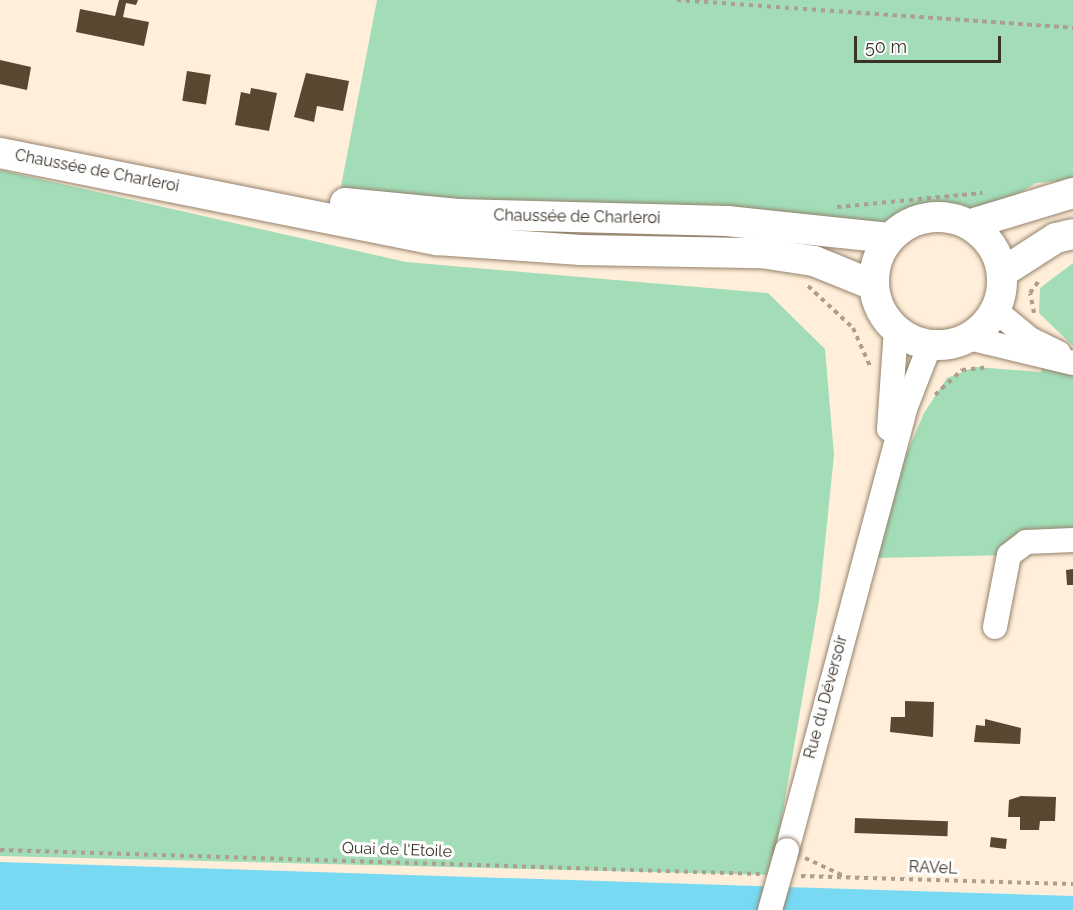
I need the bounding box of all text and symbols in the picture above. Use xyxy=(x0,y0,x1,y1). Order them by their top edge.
scale bar xyxy=(857,24,1004,62)
text: 50 m xyxy=(865,36,907,57)
street label: Chaussée de Charleroi xyxy=(13,146,181,196)
street label: Chaussée de Charleroi xyxy=(493,206,661,228)
street label: Rue du Déversoir xyxy=(800,633,852,761)
street label: Quai de l'Etoile xyxy=(342,838,452,862)
street label: RAVeL xyxy=(908,858,958,878)

